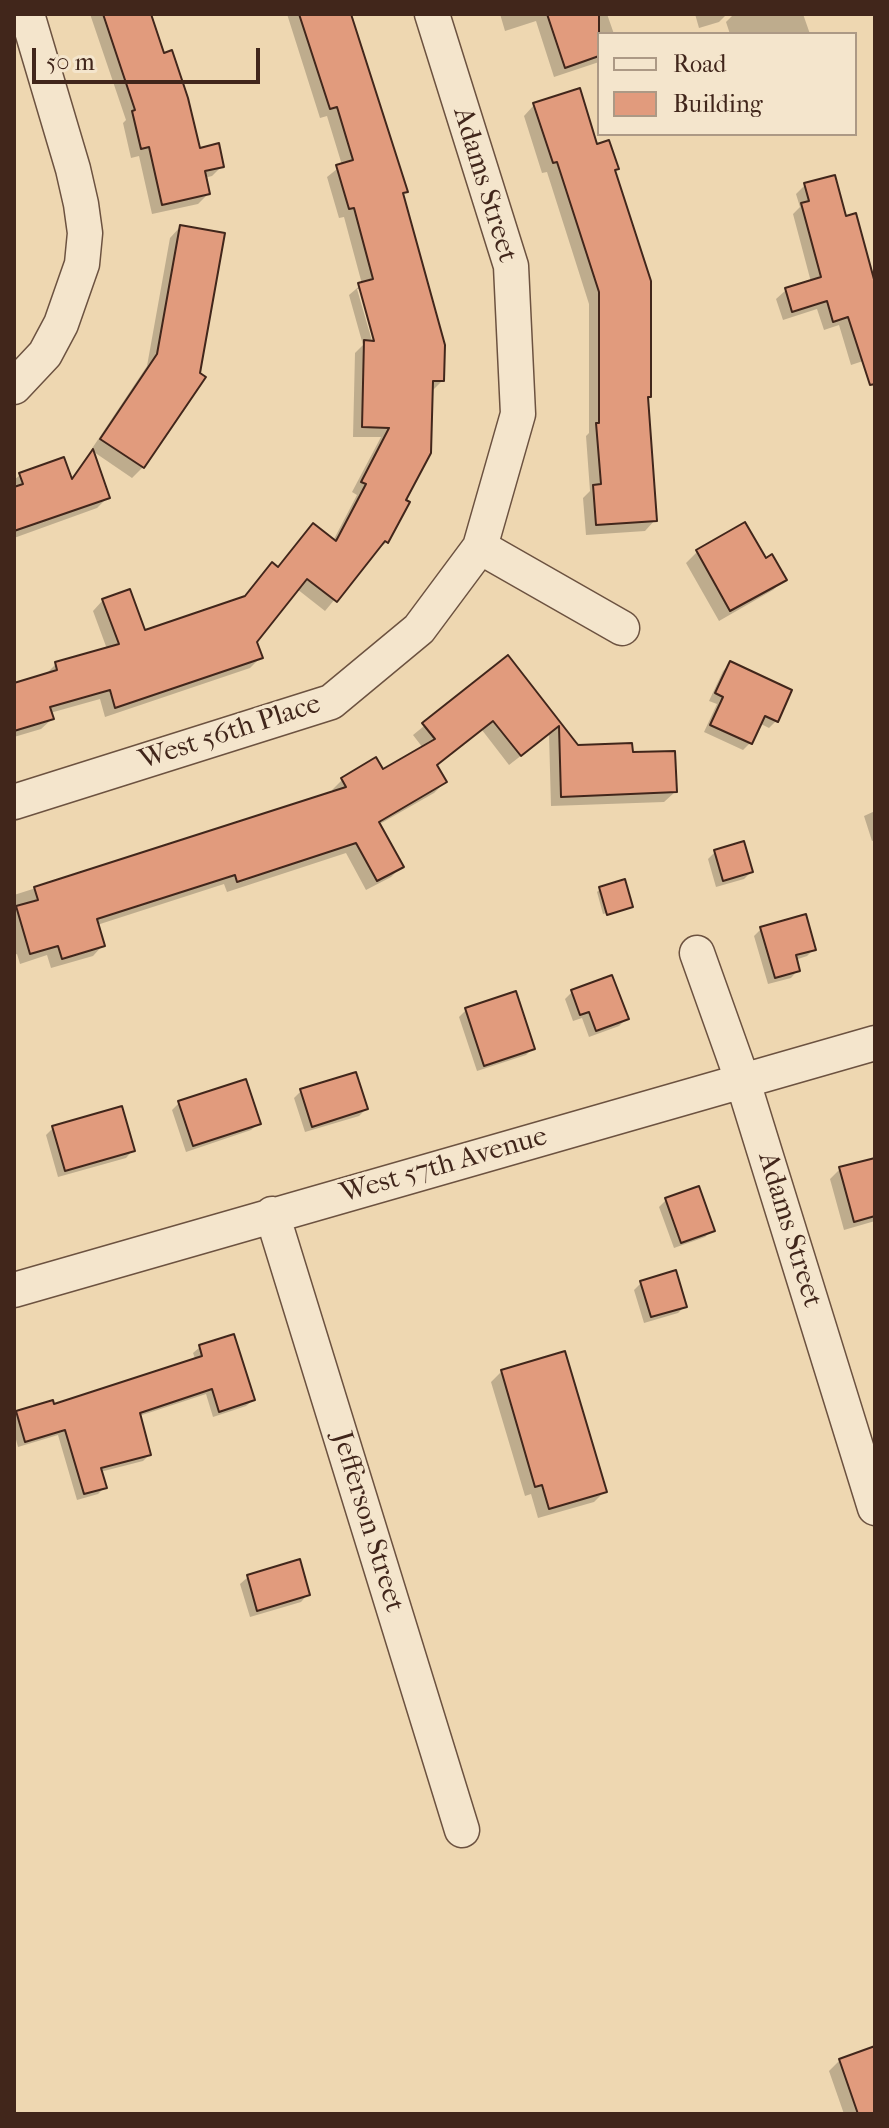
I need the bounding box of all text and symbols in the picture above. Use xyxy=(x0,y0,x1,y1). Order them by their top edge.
scale bar xyxy=(36,32,264,82)
legend xyxy=(597,32,857,136)
text: 50 m xyxy=(46,48,95,76)
text: Road xyxy=(673,50,726,78)
text: Building xyxy=(673,90,763,118)
street label: Adams Street xyxy=(445,104,523,266)
street label: West 56th Place xyxy=(135,688,325,778)
street label: West 57th Avenue xyxy=(337,1120,551,1212)
street label: Adams Street xyxy=(750,1149,828,1311)
street label: Jefferson Street xyxy=(324,1428,410,1616)

